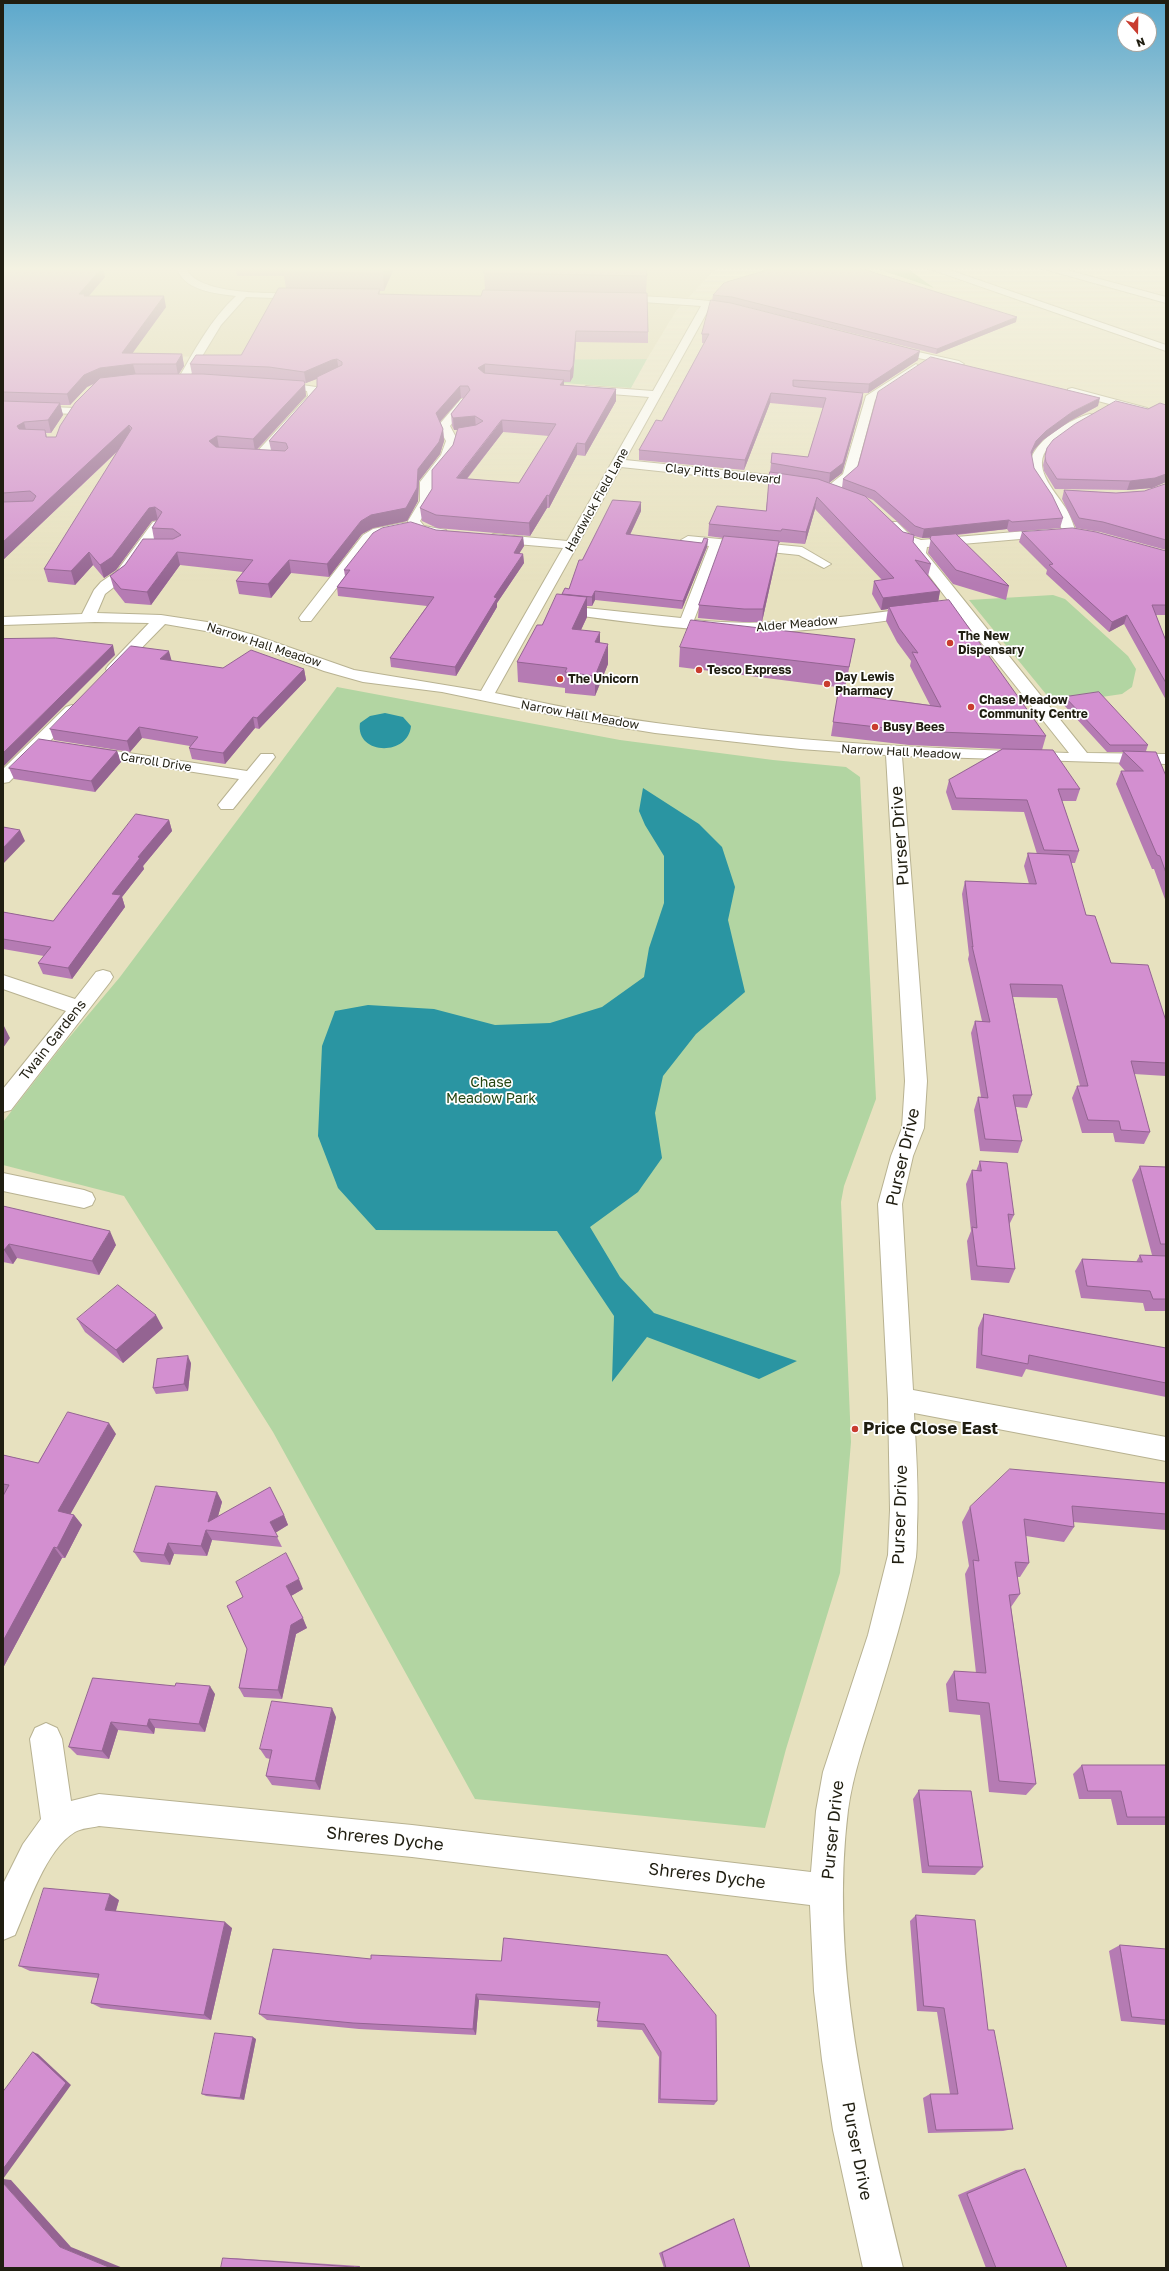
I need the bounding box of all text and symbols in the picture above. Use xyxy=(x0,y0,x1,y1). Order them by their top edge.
north arrow xyxy=(1117,12,1157,52)
text: N xyxy=(1135,35,1147,50)
street label: Hardwick Field Lane xyxy=(562,446,632,554)
street label: Clay Pitts Boulevard xyxy=(664,461,782,487)
street label: Alder Meadow xyxy=(756,613,838,635)
street label: Narrow Hall Meadow xyxy=(205,620,323,670)
place label: The New Dispensary xyxy=(958,629,1024,657)
marker: The New Dispensary xyxy=(945,638,955,648)
place label: Tesco Express xyxy=(707,663,792,677)
marker: Tesco Express xyxy=(694,665,704,675)
place label: Day Lewis Pharmacy xyxy=(835,670,894,698)
place label: The Unicorn xyxy=(568,672,638,686)
marker: The Unicorn xyxy=(555,674,565,684)
marker: Day Lewis Pharmacy xyxy=(822,679,832,689)
place label: Chase Meadow Community Centre xyxy=(979,693,1088,721)
street label: Narrow Hall Meadow xyxy=(520,698,640,732)
marker: Chase Meadow Community Centre xyxy=(966,702,976,712)
place label: Busy Bees xyxy=(883,720,945,734)
marker: Busy Bees xyxy=(870,722,880,732)
street label: Narrow Hall Meadow xyxy=(841,742,961,762)
street label: Carroll Drive xyxy=(119,749,193,775)
street label: Purser Drive xyxy=(886,785,914,887)
street label: Twain Gardens xyxy=(16,996,90,1084)
park label: Chase Meadow Park xyxy=(446,1075,536,1108)
street label: Purser Drive xyxy=(882,1106,924,1208)
place label: Price Close East xyxy=(863,1419,998,1439)
marker: Price Close East xyxy=(850,1424,860,1434)
street label: Purser Drive xyxy=(888,1465,912,1565)
street label: Purser Drive xyxy=(818,1779,848,1881)
street label: Shreres Dyche xyxy=(325,1823,445,1855)
street label: Shreres Dyche xyxy=(647,1859,767,1893)
street label: Purser Drive xyxy=(837,2100,877,2202)

